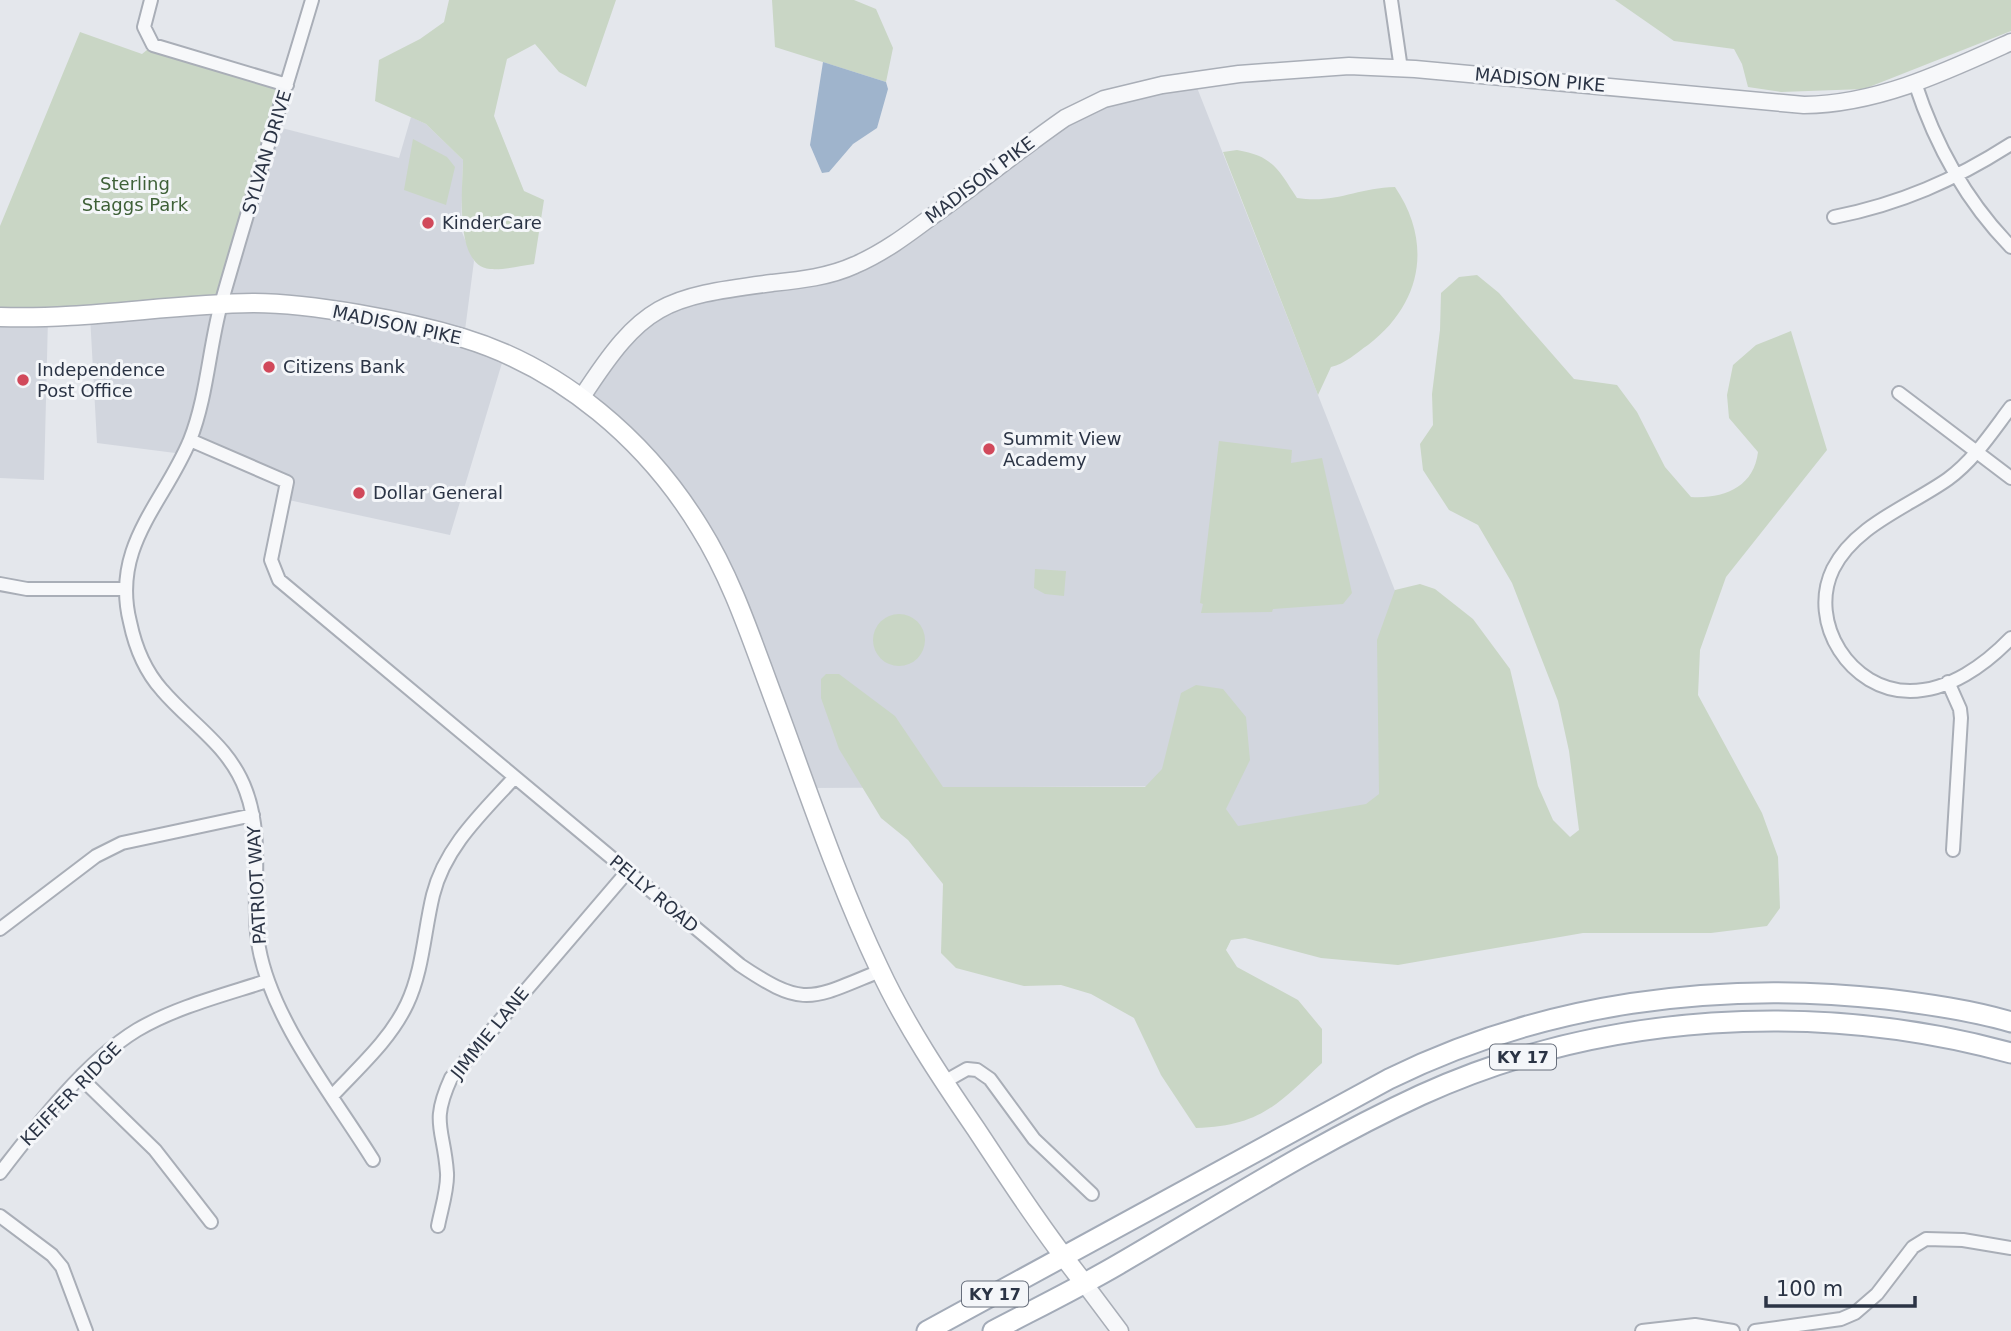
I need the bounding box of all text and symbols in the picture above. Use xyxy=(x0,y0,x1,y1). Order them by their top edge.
street label: MADISON PIKE xyxy=(1474,63,1606,96)
street label: SYLVAN DRIVE xyxy=(238,87,295,216)
street label: MADISON PIKE xyxy=(921,132,1038,227)
park label: Sterling Staggs Park xyxy=(82,173,189,215)
place label: KinderCare xyxy=(442,212,542,233)
marker: KinderCare xyxy=(420,215,436,231)
street label: MADISON PIKE xyxy=(331,301,463,348)
place label: Citizens Bank xyxy=(283,356,405,377)
place label: Independence Post Office xyxy=(37,359,165,401)
marker: Citizens Bank xyxy=(261,359,277,375)
marker: Independence Post Office xyxy=(15,372,31,388)
place label: Summit View Academy xyxy=(1003,428,1121,470)
marker: Summit View Academy xyxy=(981,441,997,457)
place label: Dollar General xyxy=(373,482,503,503)
marker: Dollar General xyxy=(351,485,367,501)
street label: PATRIOT WAY xyxy=(243,824,270,945)
street label: PELLY ROAD xyxy=(606,850,703,937)
street label: JIMMIE LANE xyxy=(446,983,533,1083)
street label: KEIFFER RIDGE xyxy=(16,1038,125,1150)
road number: KY 17 xyxy=(1490,1044,1556,1070)
scale bar xyxy=(1766,1264,1915,1308)
text: 100 m xyxy=(1776,1277,1843,1301)
road number: KY 17 xyxy=(962,1282,1028,1306)

